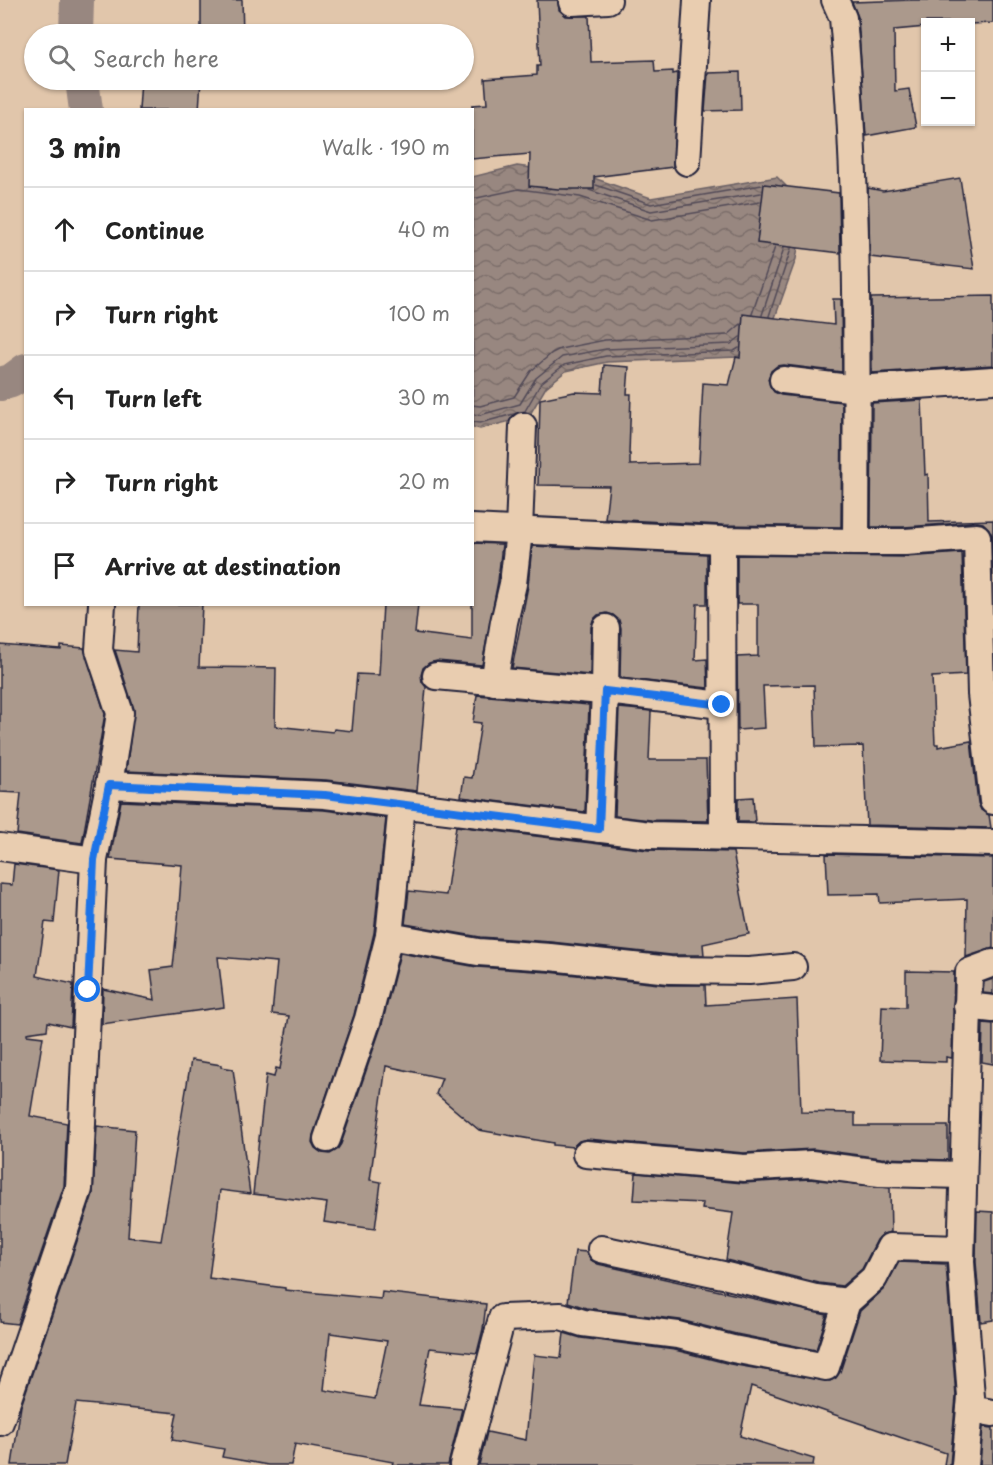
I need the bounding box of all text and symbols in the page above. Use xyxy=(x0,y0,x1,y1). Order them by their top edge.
map controls xyxy=(921,18,975,126)
button: + xyxy=(921,18,975,72)
search box xyxy=(24,24,474,90)
icon: search xyxy=(45,41,78,74)
text: Search here xyxy=(93,41,219,74)
button: − xyxy=(921,72,975,126)
text: 3 min xyxy=(48,128,121,167)
text: Walk · 190 m xyxy=(322,132,450,162)
icon: ahead xyxy=(48,213,81,246)
text: Continue xyxy=(105,213,204,246)
text: 40 m xyxy=(398,214,450,244)
icon: right xyxy=(48,297,81,330)
text: Turn right xyxy=(105,297,218,330)
text: 100 m xyxy=(389,298,450,328)
icon: left xyxy=(48,381,81,414)
text: Turn left xyxy=(105,381,202,414)
text: 30 m xyxy=(397,382,450,412)
icon: right xyxy=(48,465,81,498)
text: Turn right xyxy=(105,465,218,498)
text: 20 m xyxy=(398,466,450,496)
icon: arrive xyxy=(48,549,81,582)
text: Arrive at destination xyxy=(105,549,341,582)
route end xyxy=(708,691,734,717)
route start xyxy=(74,976,100,1002)

